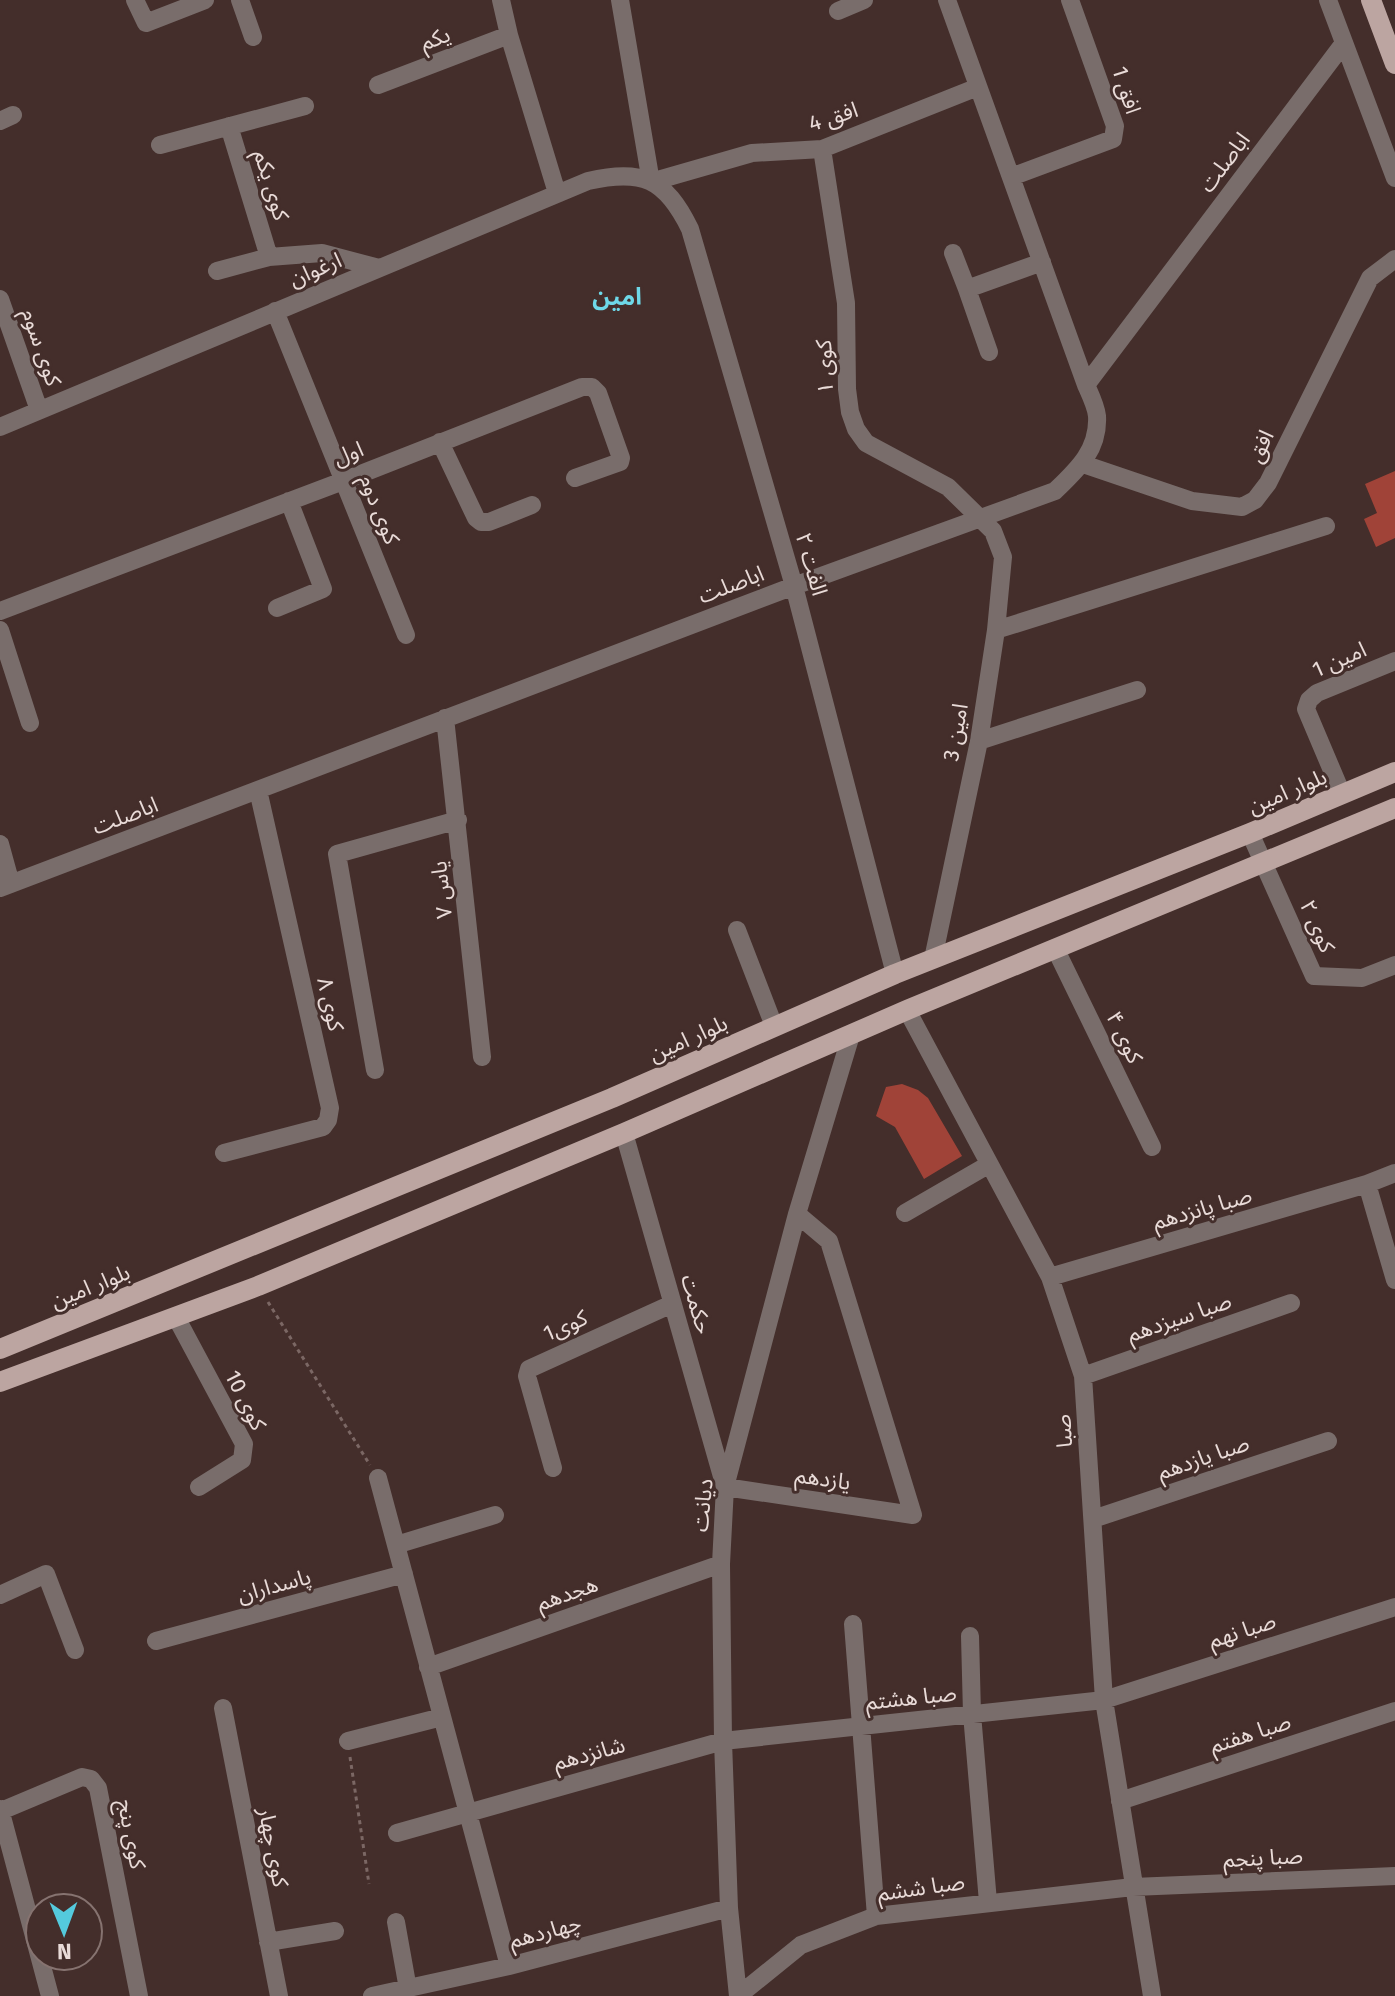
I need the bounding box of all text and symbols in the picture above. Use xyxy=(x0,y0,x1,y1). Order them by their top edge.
street label: یکم xyxy=(416,20,455,59)
street label: افق 1 xyxy=(1106,63,1147,117)
street label: افق 4 xyxy=(805,96,861,137)
street label: اباصلت xyxy=(1193,127,1256,198)
street label: کوی یکم xyxy=(245,147,295,225)
street label: ارغوان xyxy=(285,246,346,293)
district label: امین xyxy=(592,283,642,311)
street label: کوی سوم xyxy=(13,305,68,391)
street label: کوی ۱ xyxy=(810,338,839,395)
street label: افق xyxy=(1241,426,1280,467)
street label: اول xyxy=(329,435,367,472)
street label: کوی دوم xyxy=(351,470,406,550)
street label: الفت ۲ xyxy=(790,529,833,599)
street label: اباصلت xyxy=(695,560,768,609)
street label: امین 1 xyxy=(1308,636,1370,683)
street label: امین 3 xyxy=(937,701,974,763)
street label: بلوار امین xyxy=(1244,763,1331,820)
street label: اباصلت xyxy=(89,791,162,840)
street label: یاس ۷ xyxy=(425,860,458,920)
street label: کوی ۲ xyxy=(1294,896,1341,957)
street label: کوی ۸ xyxy=(311,974,350,1035)
street label: کوی ۴ xyxy=(1100,1007,1149,1069)
street label: بلوار امین xyxy=(645,1009,732,1068)
street label: صبا پانزدهم xyxy=(1149,1181,1256,1238)
street label: بلوار امین xyxy=(47,1258,134,1315)
street label: حکمت xyxy=(675,1271,718,1337)
street label: صبا سیزدهم xyxy=(1123,1287,1236,1351)
street label: کوی1 xyxy=(539,1303,592,1347)
street label: کوی 10 xyxy=(219,1366,272,1436)
street label: صبا xyxy=(1049,1413,1078,1449)
street label: صبا یازدهم xyxy=(1154,1429,1254,1489)
street label: یازدهم xyxy=(793,1461,852,1499)
street label: دیانت xyxy=(686,1477,719,1533)
street label: پاسداران xyxy=(234,1563,314,1609)
street label: هجدهم xyxy=(533,1570,602,1619)
street label: صبا نهم xyxy=(1205,1607,1280,1657)
street label: صبا هشتم xyxy=(864,1679,958,1719)
street label: صبا هفتم xyxy=(1206,1708,1295,1762)
street label: شانزدهم xyxy=(550,1731,629,1779)
street label: کوی پنج xyxy=(109,1797,152,1873)
street label: کوی چهار xyxy=(251,1804,295,1890)
street label: صبا پنجم xyxy=(1222,1842,1304,1876)
street label: صبا ششم xyxy=(876,1868,967,1910)
north arrow xyxy=(24,1892,104,1972)
street label: چهاردهم xyxy=(506,1909,585,1957)
text: N xyxy=(57,1938,72,1965)

